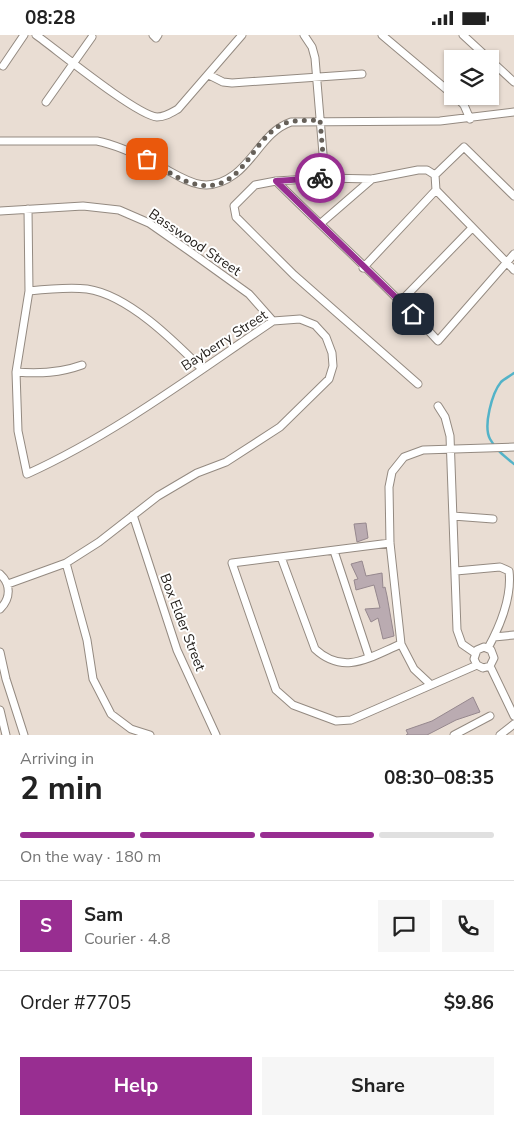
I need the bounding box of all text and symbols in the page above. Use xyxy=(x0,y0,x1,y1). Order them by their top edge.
text: 08:28 xyxy=(25,5,75,31)
map controls xyxy=(444,50,499,105)
button: layers xyxy=(444,50,499,105)
pin xyxy=(126,138,168,180)
icon: bag xyxy=(133,145,161,173)
courier xyxy=(295,153,345,203)
icon: bike xyxy=(306,164,334,192)
street label: Basswood Street xyxy=(145,205,245,280)
pin xyxy=(392,293,434,335)
icon: home xyxy=(399,300,427,328)
street label: Bayberry Street xyxy=(178,305,271,375)
street label: Box Elder Street xyxy=(155,571,210,674)
text: Arriving in xyxy=(20,748,94,770)
text: 08:30–08:35 xyxy=(384,765,494,791)
text: 2 min xyxy=(20,767,103,810)
text: On the way · 180 m xyxy=(20,846,161,868)
button: chat xyxy=(378,900,430,952)
button: phone xyxy=(442,900,494,952)
text: Sam xyxy=(84,902,123,928)
text: S xyxy=(40,913,52,939)
text: Courier · 4.8 xyxy=(84,928,170,950)
text: Order #7705 xyxy=(20,990,131,1016)
text: $9.86 xyxy=(444,990,494,1016)
button: Help xyxy=(20,1057,252,1115)
button: Share xyxy=(262,1057,494,1115)

